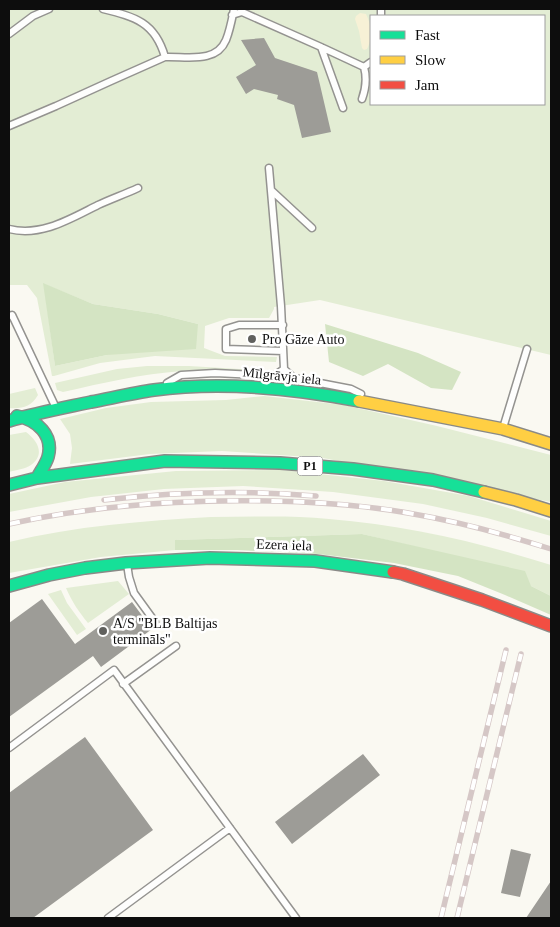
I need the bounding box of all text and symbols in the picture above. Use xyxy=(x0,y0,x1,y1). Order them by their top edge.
legend xyxy=(370,15,545,105)
text: Fast xyxy=(415,27,441,43)
text: Slow xyxy=(415,52,446,68)
text: Jam xyxy=(415,77,439,93)
place label: Pro Gāze Auto xyxy=(262,332,344,347)
marker: Pro Gāze Auto xyxy=(246,333,258,345)
street label: Mīlgrāvja iela xyxy=(242,364,323,388)
road number: P1 xyxy=(298,456,322,476)
street label: Ezera iela xyxy=(256,537,313,553)
place label: A/S "BLB Baltijas termināls" xyxy=(113,616,218,647)
marker: A/S "BLB Baltijas termināls" xyxy=(97,625,109,637)

